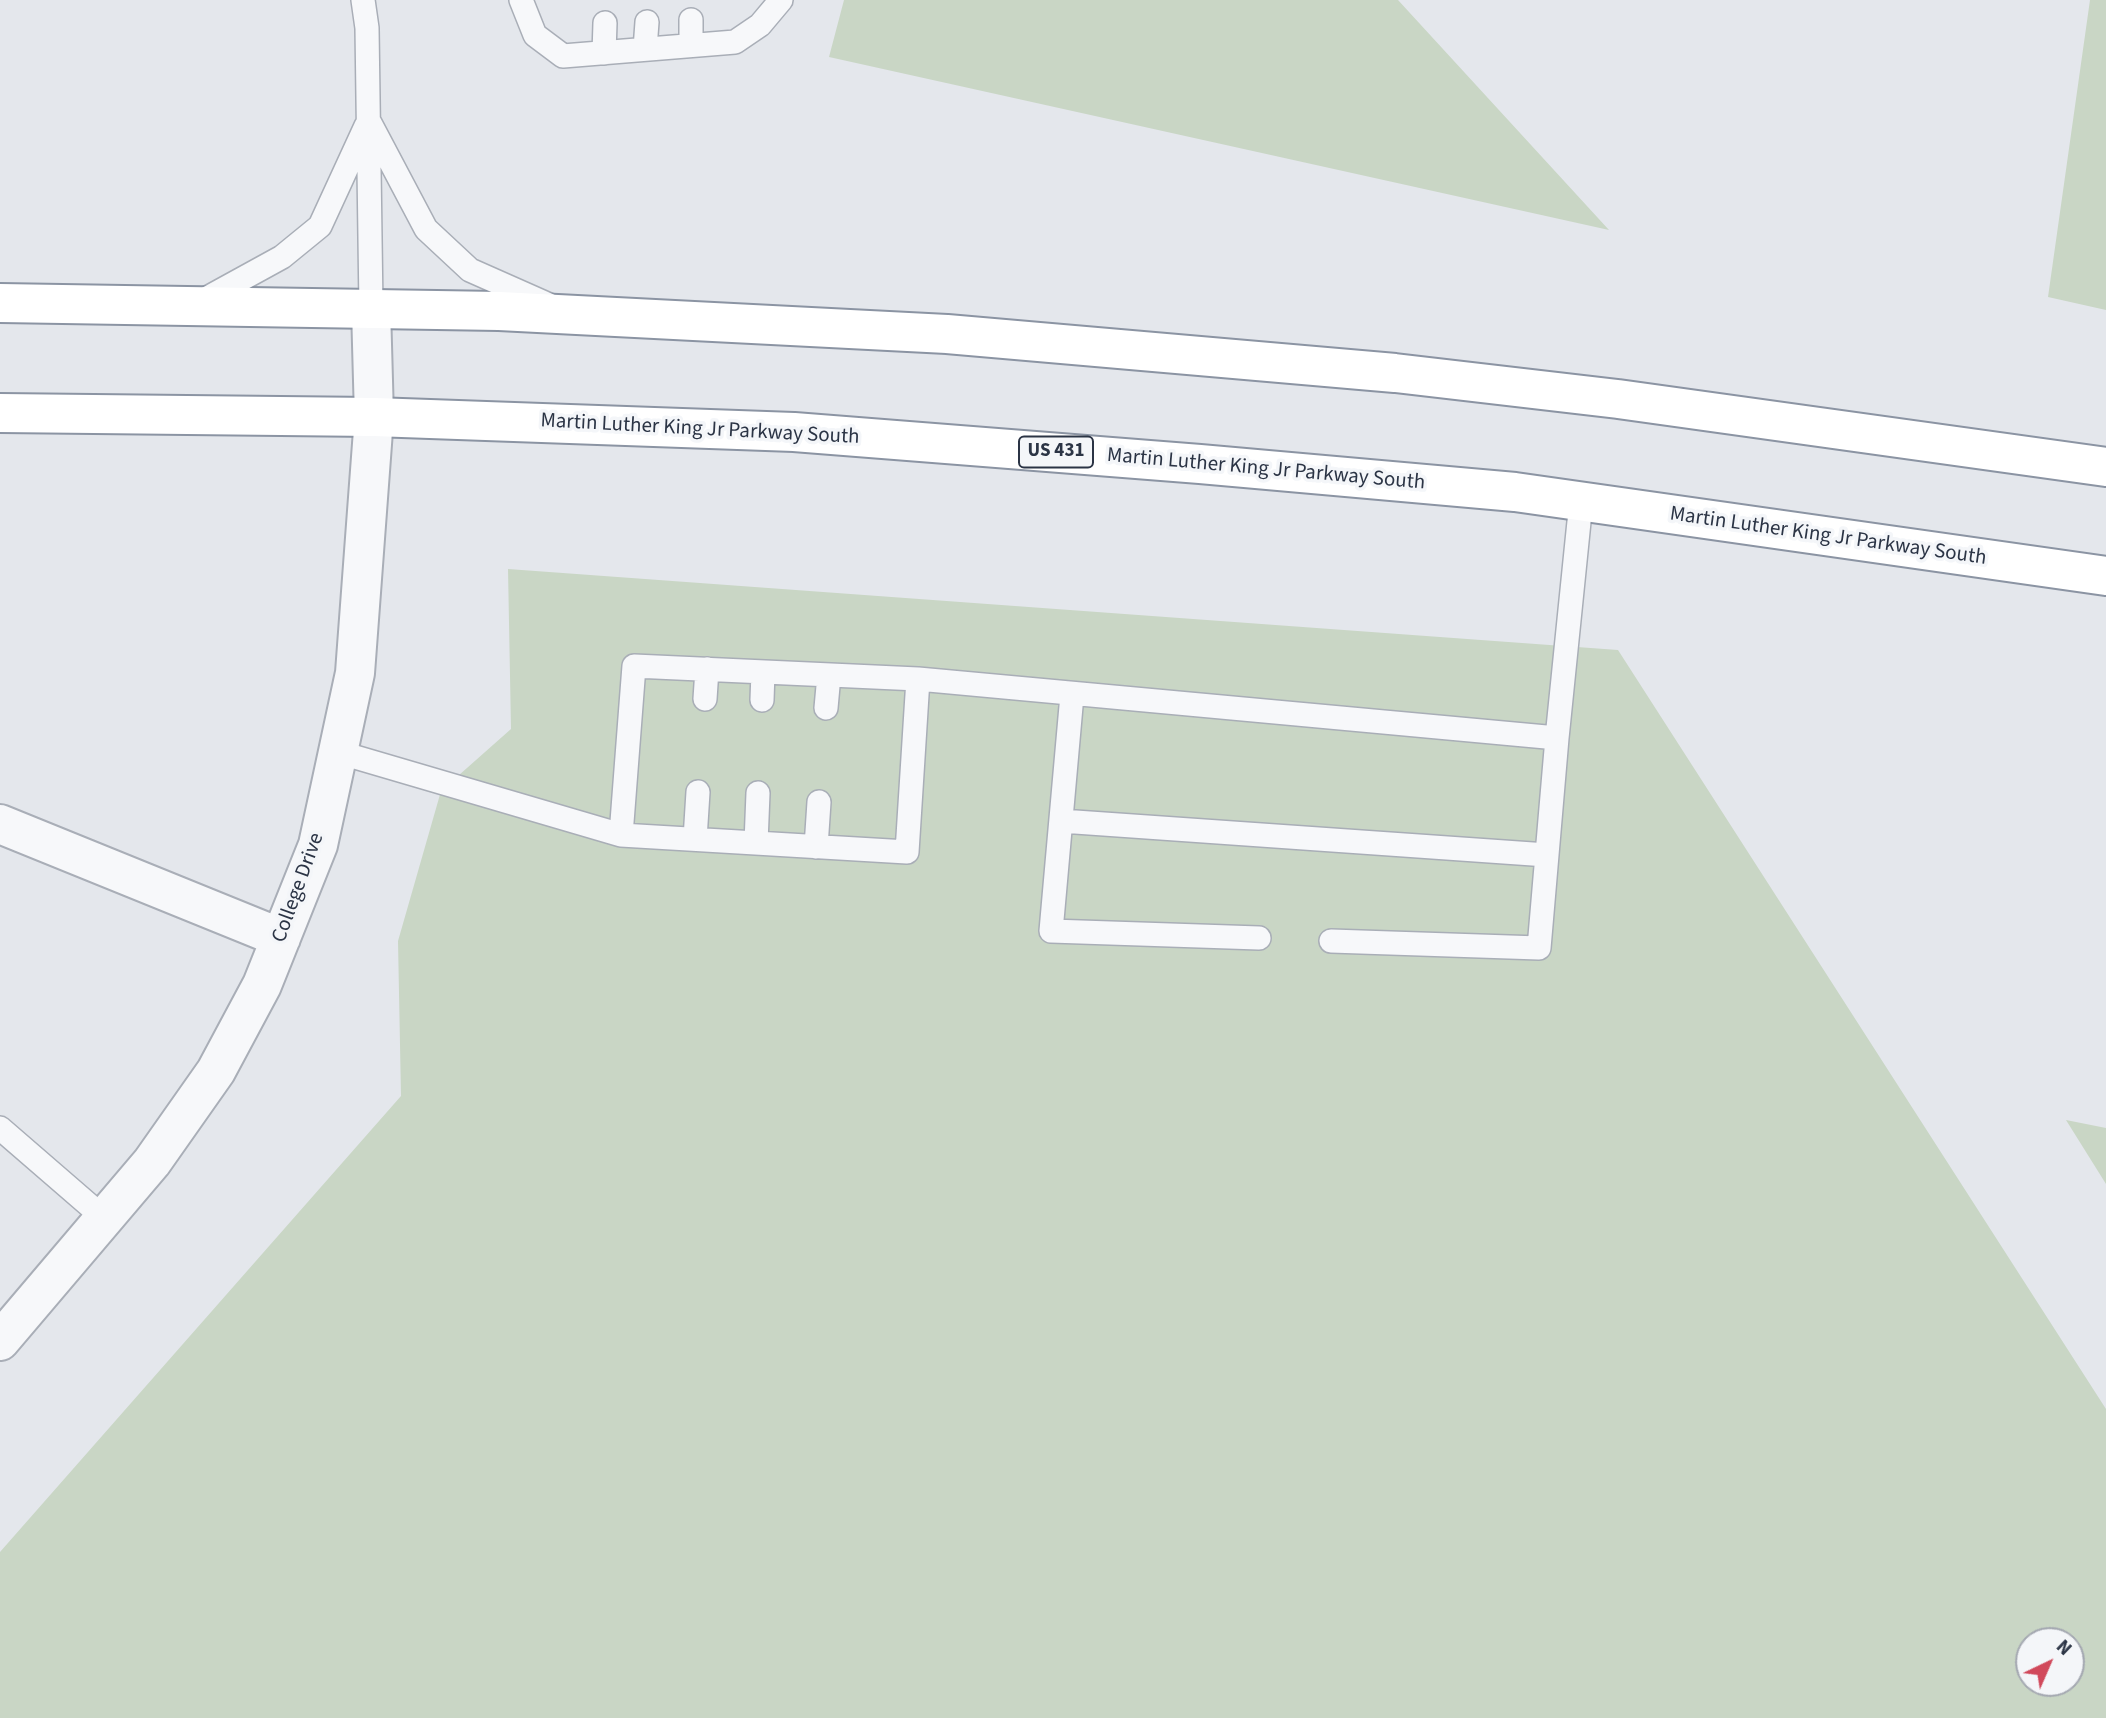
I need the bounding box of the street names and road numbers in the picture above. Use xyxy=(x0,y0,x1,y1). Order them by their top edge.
street label: Martin Luther King Jr Parkway South xyxy=(540,409,860,451)
road number: US 431 xyxy=(1019,436,1093,467)
street label: Martin Luther King Jr Parkway South xyxy=(1106,444,1426,496)
street label: Martin Luther King Jr Parkway South xyxy=(1668,502,1988,572)
street label: College Drive xyxy=(268,830,330,946)

